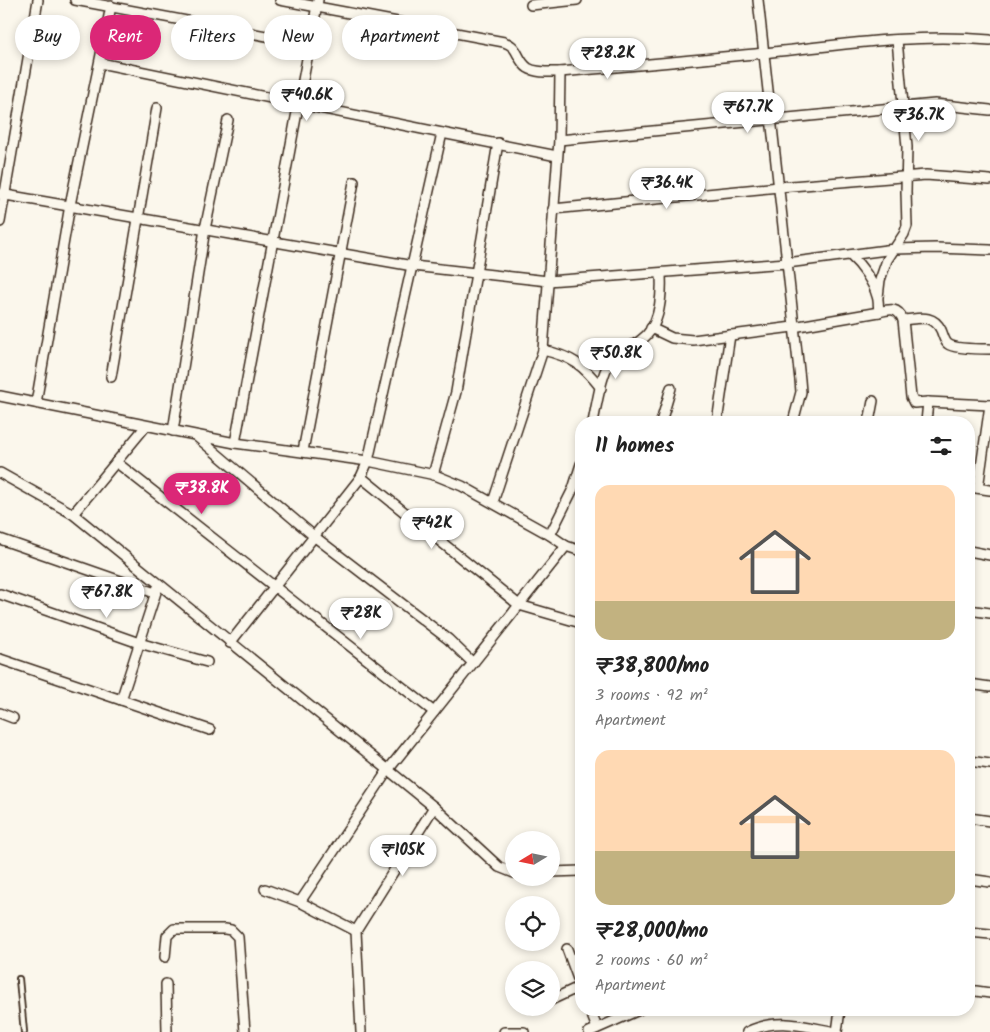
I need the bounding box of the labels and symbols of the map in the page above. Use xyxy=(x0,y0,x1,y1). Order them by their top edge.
pin: ₹28.2K xyxy=(567,38,649,80)
pin: ₹40.6K xyxy=(266,80,348,122)
pin: ₹67.7K xyxy=(707,92,789,134)
pin: ₹36.7K xyxy=(878,100,960,142)
pin: ₹36.4K xyxy=(626,168,708,210)
pin: ₹50.8K xyxy=(575,338,657,380)
pin: ₹38.8K xyxy=(161,472,243,515)
pin: ₹42K xyxy=(402,508,462,550)
pin: ₹67.8K xyxy=(66,576,148,619)
pin: ₹28K xyxy=(331,598,391,640)
north arrow xyxy=(505,831,560,886)
pin: ₹105K xyxy=(368,834,438,877)

